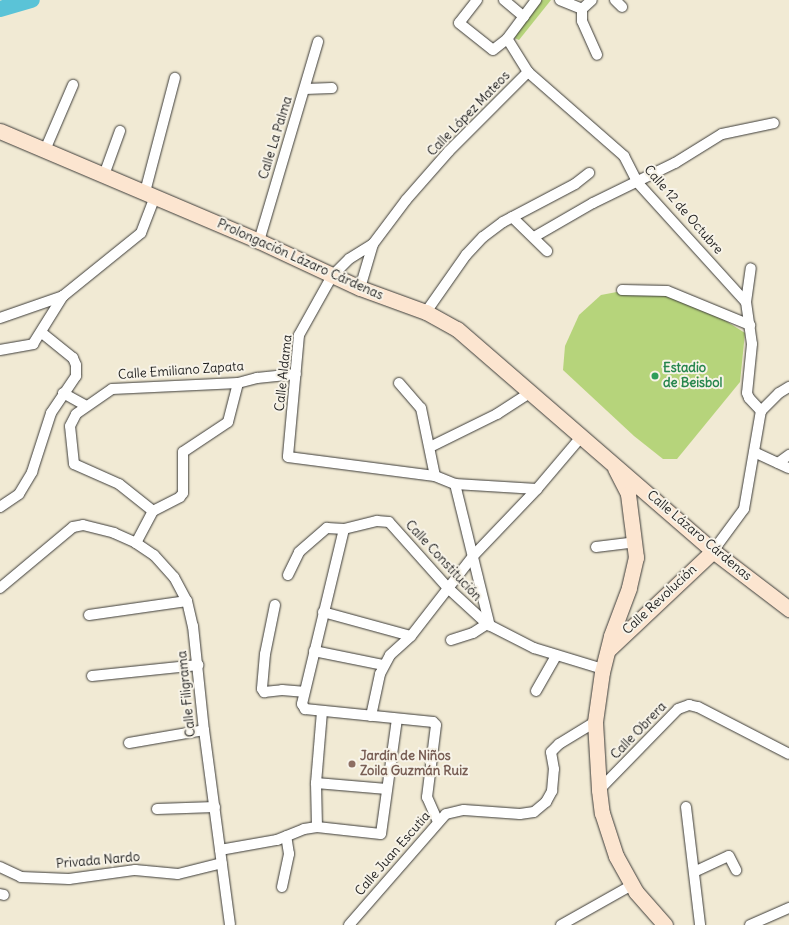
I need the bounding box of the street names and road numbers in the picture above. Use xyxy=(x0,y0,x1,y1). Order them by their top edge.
street label: Calle López Mateos xyxy=(424,68,514,160)
street label: Calle La Palma xyxy=(256,95,296,181)
street label: Calle 12 de Octubre xyxy=(640,162,726,258)
street label: Prolongación Lázaro Cárdenas xyxy=(215,216,385,304)
street label: Calle Aldama xyxy=(272,334,296,412)
street label: Calle Emiliano Zapata xyxy=(118,359,244,383)
street label: Calle Lázaro Cárdenas xyxy=(643,488,755,584)
street label: Calle Constitución xyxy=(402,517,484,605)
street label: Calle Revolución xyxy=(620,562,700,638)
street label: Calle Filigrama xyxy=(175,650,199,738)
street label: Calle Obrera xyxy=(608,699,670,763)
street label: Calle Juan Escutia xyxy=(352,809,434,899)
street label: Privada Nardo xyxy=(55,850,141,872)

